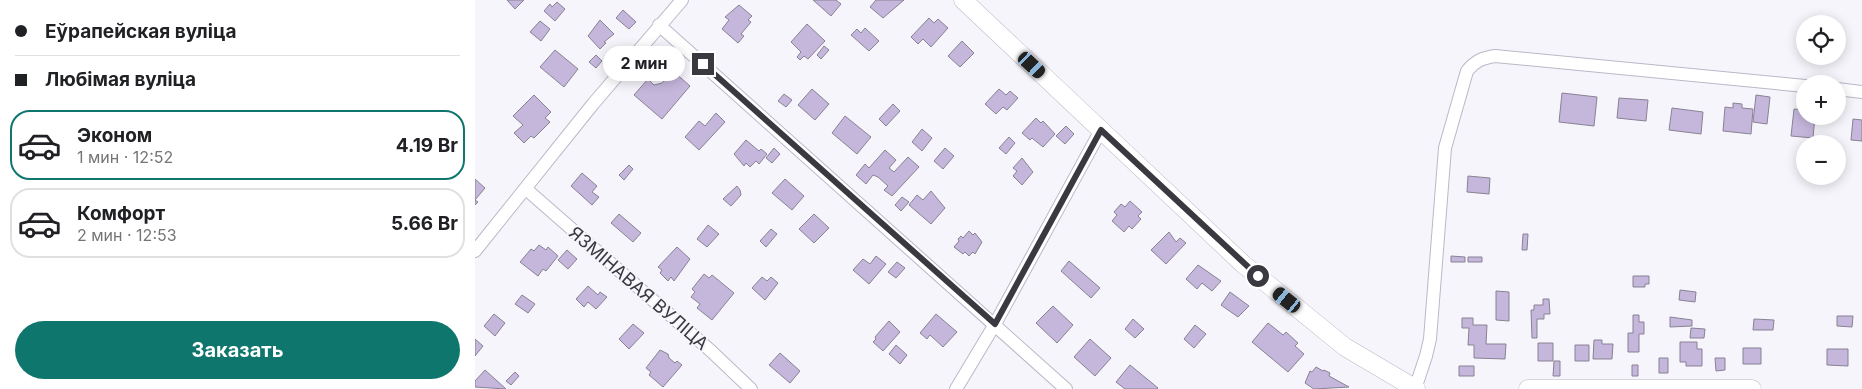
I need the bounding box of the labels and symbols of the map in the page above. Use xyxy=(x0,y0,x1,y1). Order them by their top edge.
callout: 2 мин xyxy=(603,46,685,82)
car xyxy=(1015,49,1048,81)
route end xyxy=(692,53,714,75)
street label: ЯЗМІНАВАЯ ВУЛІЦА xyxy=(565,222,713,354)
route start xyxy=(1247,265,1269,287)
car xyxy=(1270,285,1303,315)

